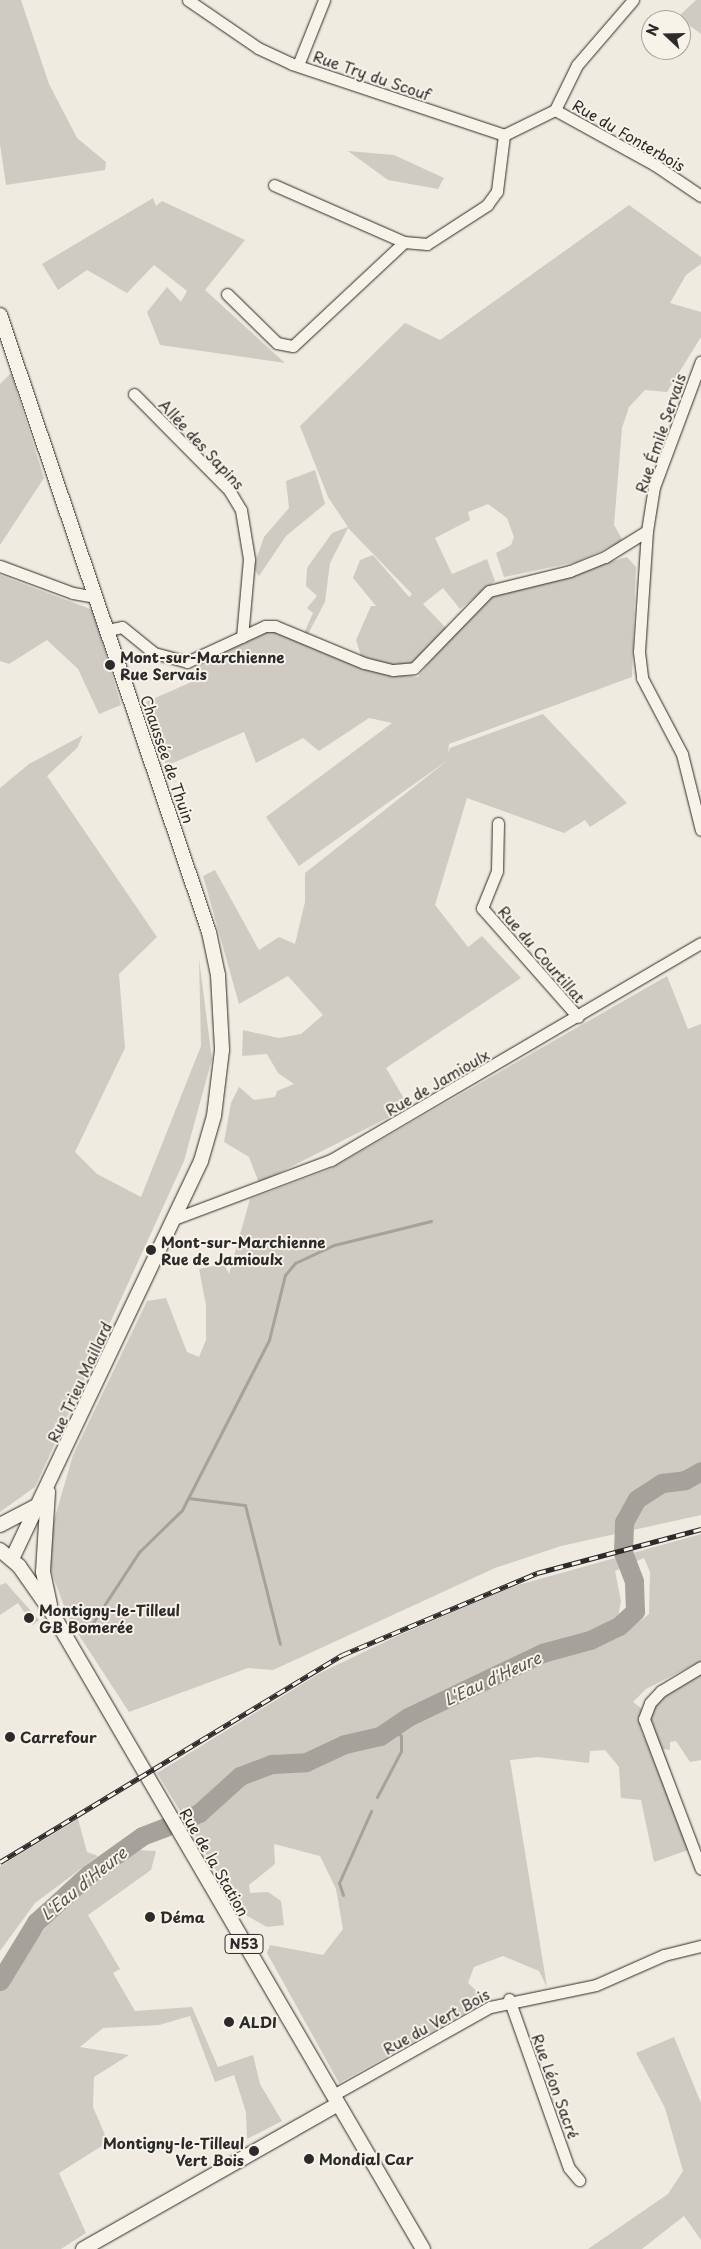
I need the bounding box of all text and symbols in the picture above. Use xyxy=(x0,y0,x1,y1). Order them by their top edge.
north arrow xyxy=(641,10,691,60)
text: N xyxy=(641,21,664,39)
street label: Rue Try du Scouf xyxy=(310,46,434,104)
street label: Rue du Fonterbois xyxy=(569,95,689,175)
street label: Rue Émile Servais xyxy=(631,369,689,497)
street label: Allée des Sapins xyxy=(156,395,248,493)
place label: Mont-sur-Marchienne Rue Servais xyxy=(120,647,284,682)
marker: Mont-sur-Marchienne Rue Servais xyxy=(104,659,116,671)
street label: Chaussée de Thuin xyxy=(137,692,199,826)
street label: Rue du Courtillat xyxy=(494,901,590,1007)
street label: Rue de Jamioulx xyxy=(381,1045,493,1119)
place label: Mont-sur-Marchienne Rue de Jamioulx xyxy=(161,1232,325,1267)
marker: Mont-sur-Marchienne Rue de Jamioulx xyxy=(145,1244,157,1256)
street label: Rue Trieu Maillard xyxy=(43,1318,115,1446)
place label: Montigny-le-Tilleul GB Bomerée xyxy=(39,1600,180,1635)
marker: Montigny-le-Tilleul GB Bomerée xyxy=(23,1612,35,1624)
water label: L'Eau d'Heure xyxy=(440,1647,544,1709)
place label: Carrefour xyxy=(20,1728,97,1746)
marker: Carrefour xyxy=(4,1731,16,1743)
street label: Rue de la Station xyxy=(176,1804,254,1920)
water label: L'Eau d'Heure xyxy=(36,1842,130,1924)
place label: Déma xyxy=(160,1908,205,1926)
marker: Déma xyxy=(144,1911,156,1923)
road number: N53 xyxy=(224,1932,264,1956)
street label: Rue du Vert Bois xyxy=(379,1984,493,2058)
place label: ALDI xyxy=(239,2013,277,2031)
marker: ALDI xyxy=(223,2016,235,2028)
street label: Rue Léon Sacré xyxy=(528,2030,584,2142)
place label: Montigny-le-Tilleul Vert Bois xyxy=(103,2133,244,2168)
marker: Montigny-le-Tilleul Vert Bois xyxy=(248,2145,260,2157)
place label: Mondial Car xyxy=(319,2150,414,2168)
marker: Mondial Car xyxy=(303,2153,315,2165)

